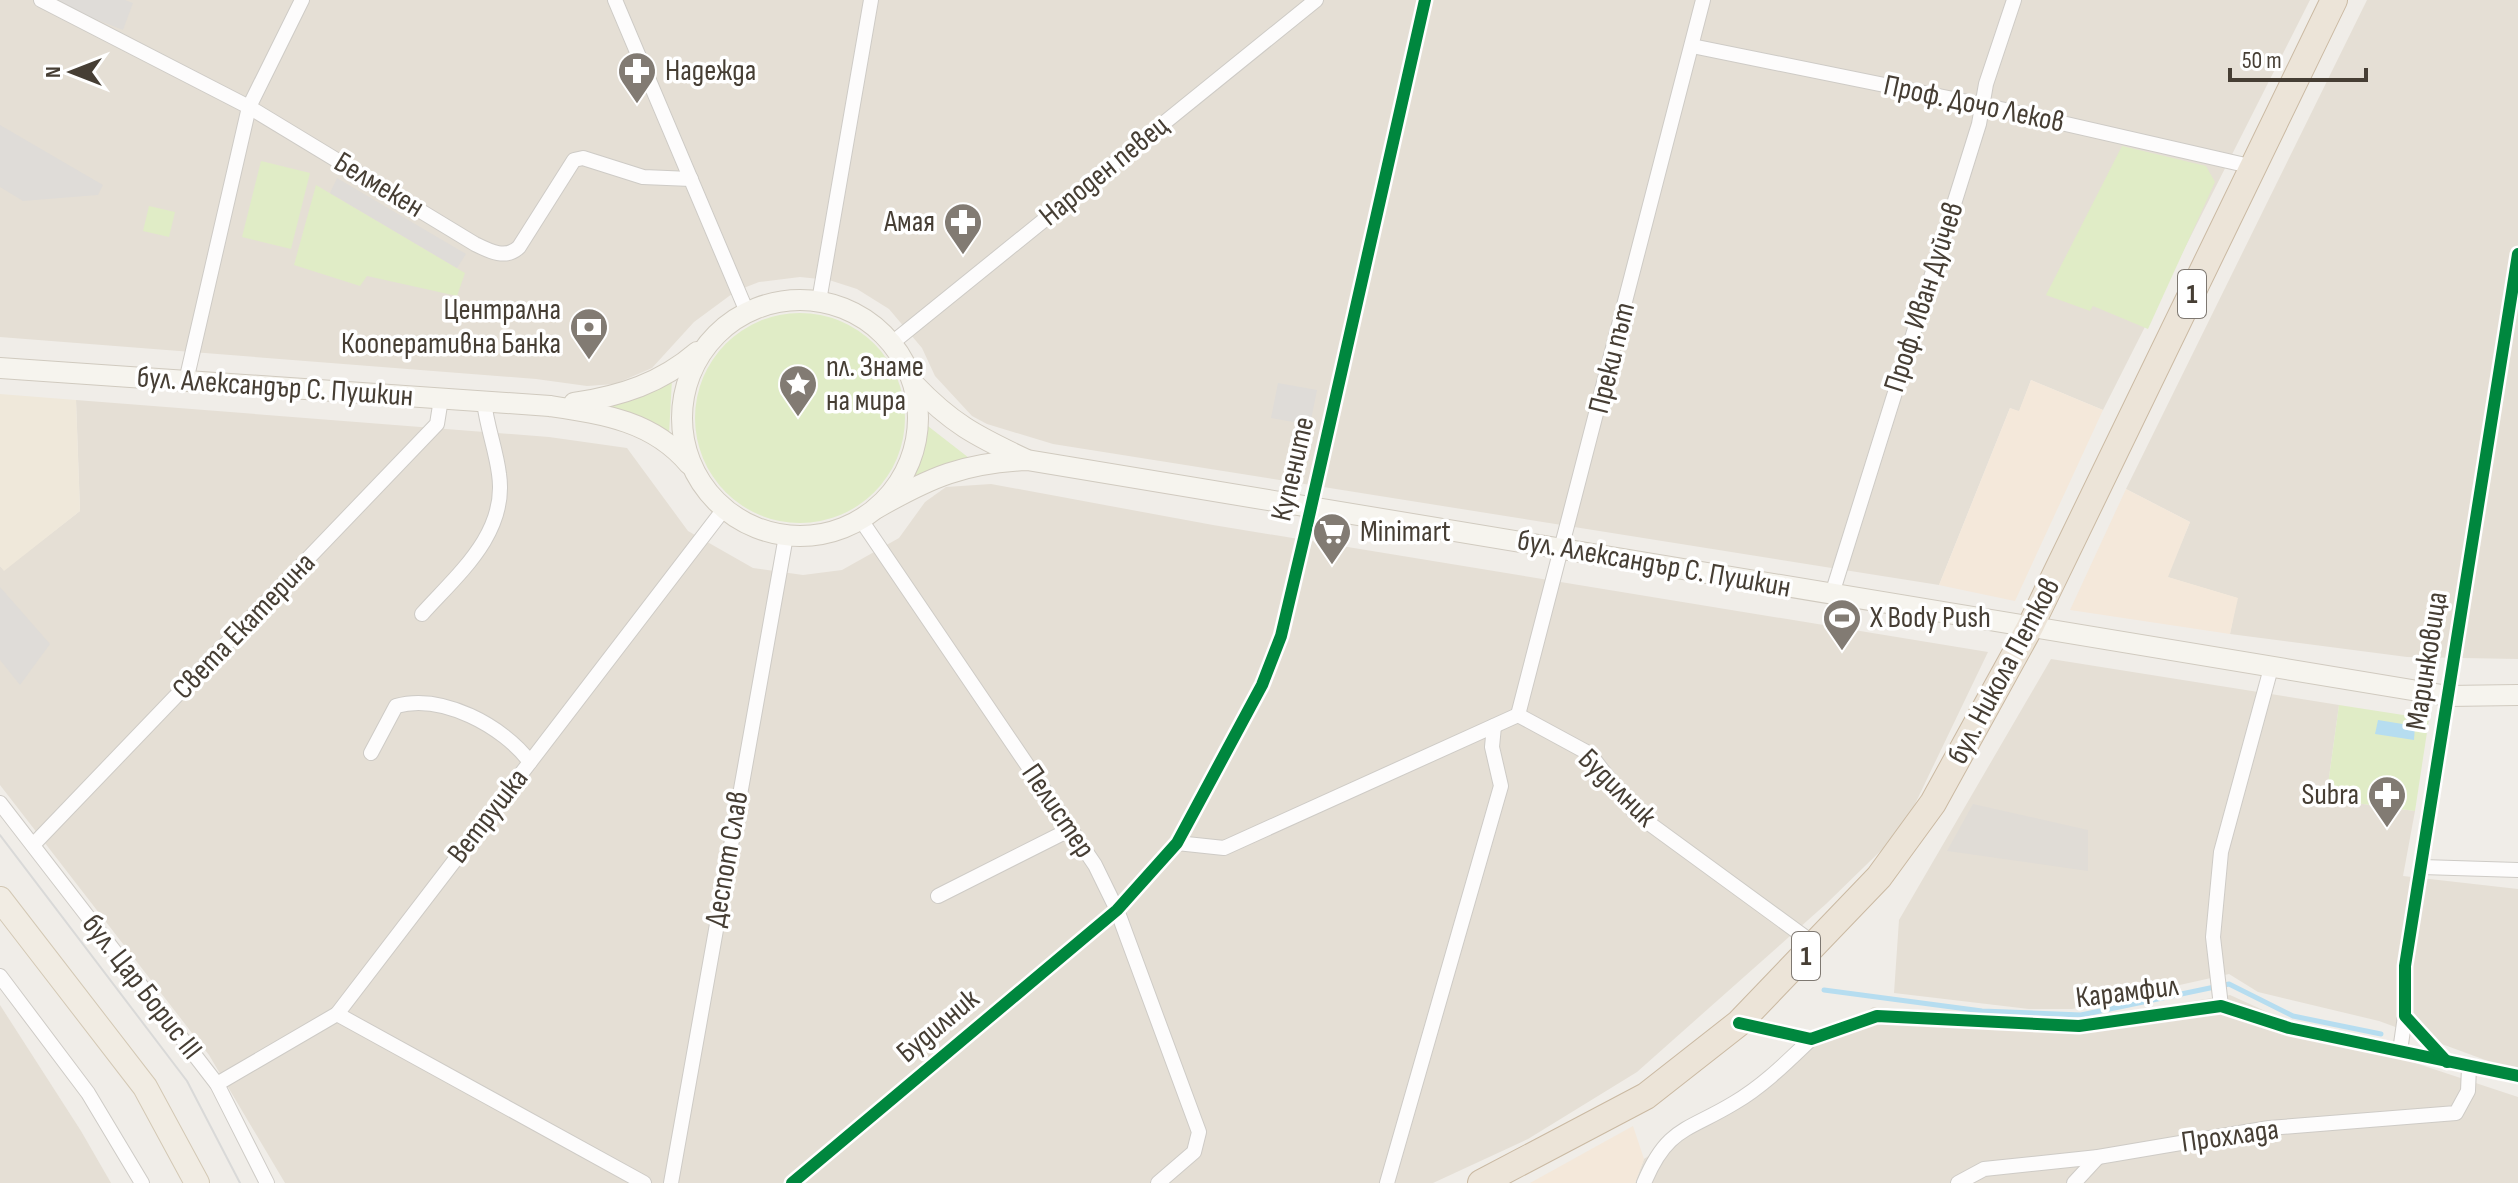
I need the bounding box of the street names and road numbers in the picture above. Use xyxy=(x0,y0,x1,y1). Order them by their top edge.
street label: Проф. Дочо Леков xyxy=(1880,67,2068,141)
street label: Народен певец xyxy=(1032,108,1176,234)
street label: Белмекен xyxy=(328,144,430,226)
street label: Проф. Иван Дуйчев xyxy=(1876,197,1972,397)
road number: 1 xyxy=(2178,270,2206,318)
street label: Преки път xyxy=(1581,299,1643,417)
street label: бул. Александър С. Пушкин xyxy=(136,359,414,415)
street label: Купените xyxy=(1264,413,1322,525)
street label: бул. Александър С. Пушкин xyxy=(1515,522,1793,606)
street label: Света Екатерина xyxy=(165,545,323,707)
street label: бул. Никола Петков xyxy=(1940,572,2068,770)
street label: Маринковица xyxy=(2398,589,2456,733)
street label: Будилник xyxy=(1570,741,1664,835)
street label: Пелистер xyxy=(1014,757,1102,865)
street label: Ветрушка xyxy=(440,762,536,870)
street label: Деспот Слав xyxy=(697,788,757,930)
street label: бул. Цар Борис III xyxy=(74,907,210,1067)
road number: 1 xyxy=(1792,932,1820,980)
street label: Карамфил xyxy=(2074,968,2181,1016)
street label: Будилник xyxy=(890,981,987,1071)
street label: Прохлада xyxy=(2179,1111,2281,1161)

